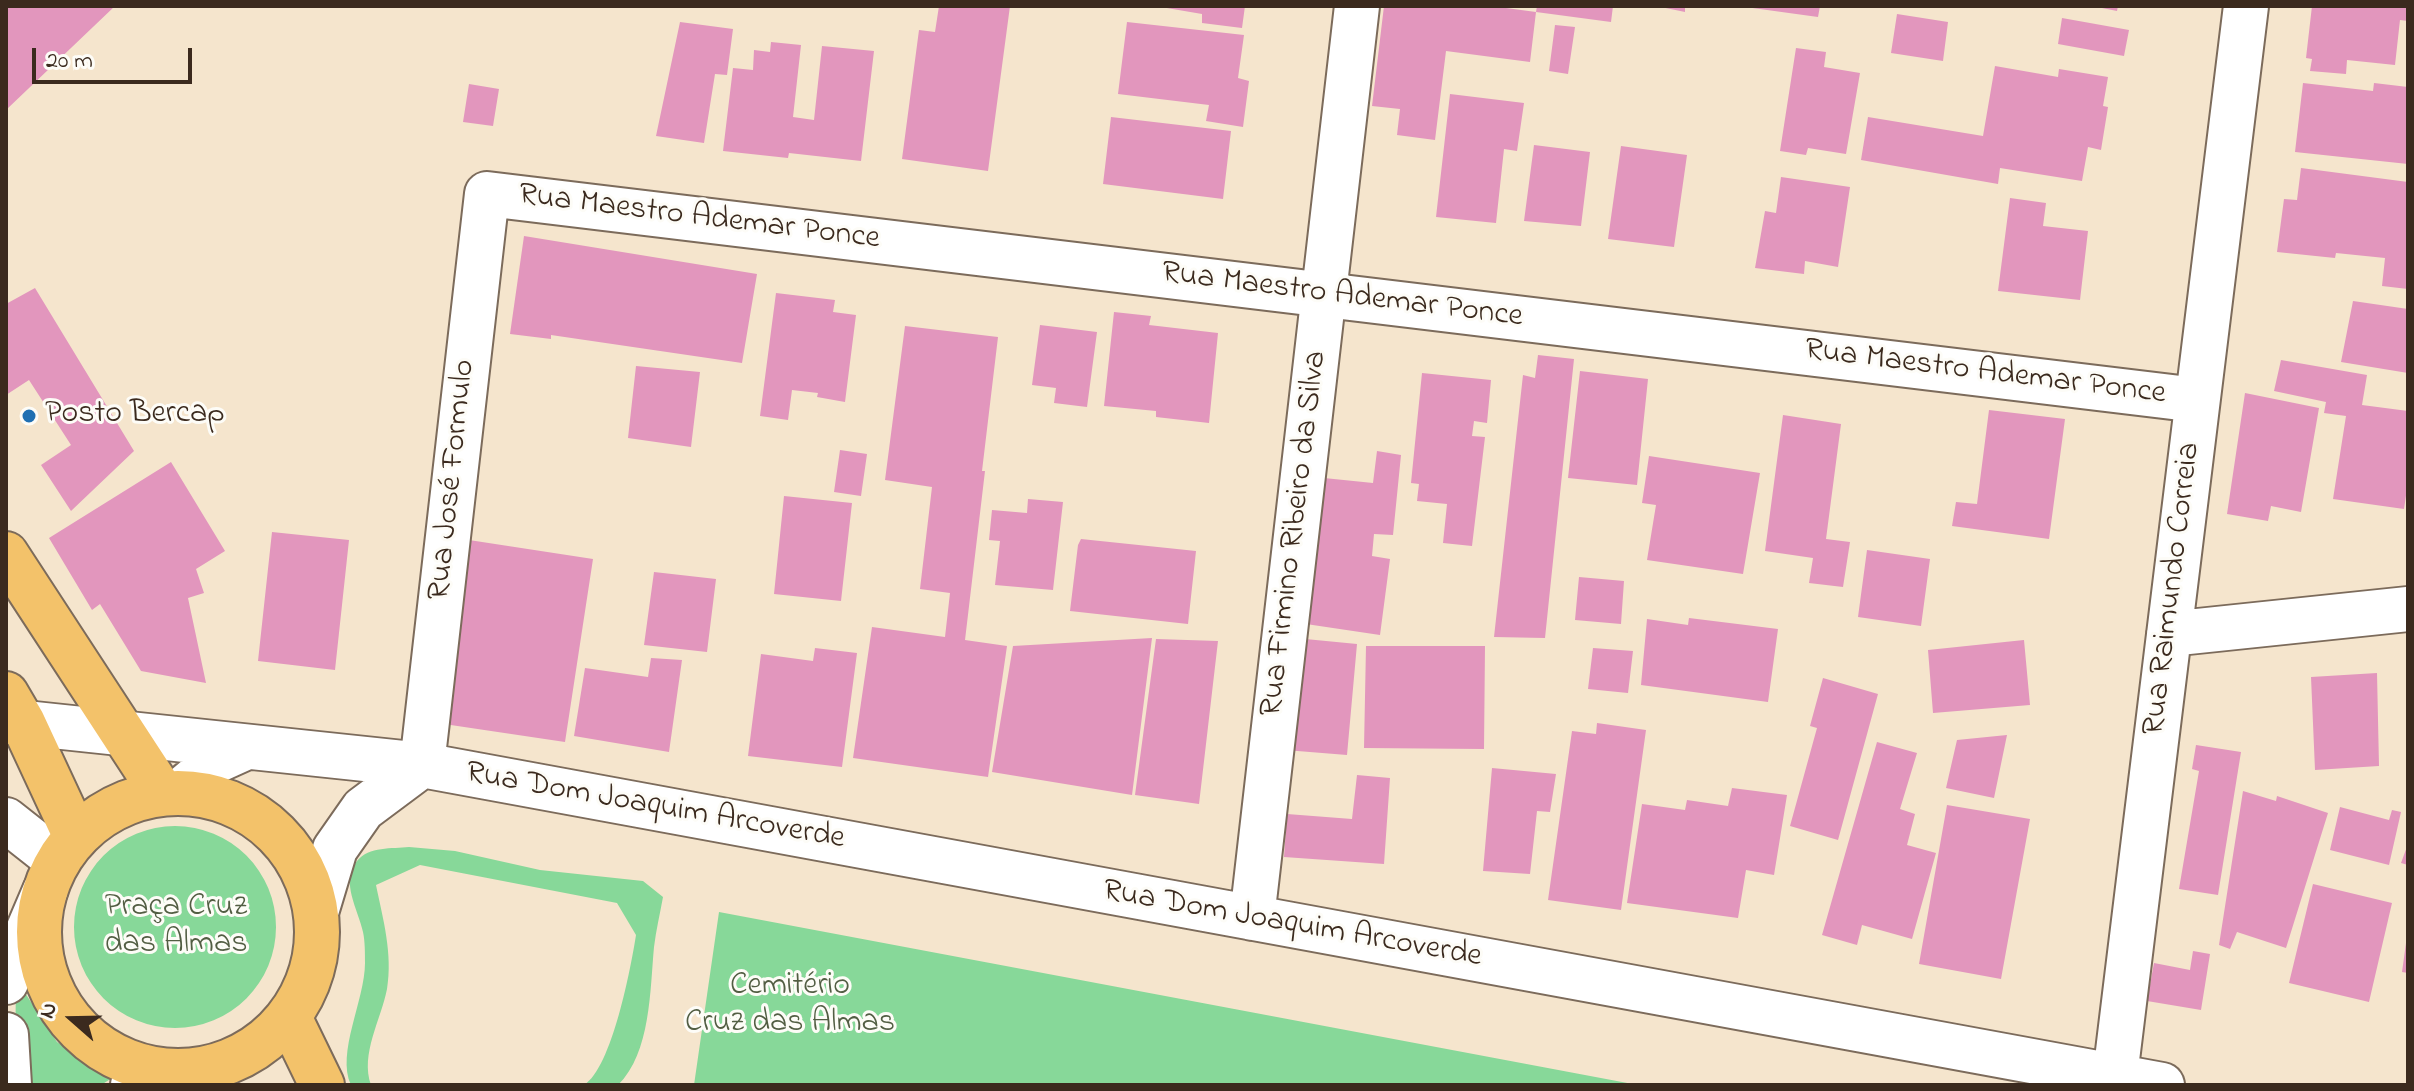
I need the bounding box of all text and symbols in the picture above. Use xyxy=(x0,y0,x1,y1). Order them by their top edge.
scale bar xyxy=(36,32,196,82)
text: 20 m xyxy=(46,44,93,79)
street label: Rua Maestro Ademar Ponce xyxy=(516,178,882,260)
street label: Rua Maestro Ademar Ponce xyxy=(1159,256,1525,338)
street label: Rua Maestro Ademar Ponce xyxy=(1802,333,2168,415)
street label: Rua Firmino Ribeiro da Silva xyxy=(1255,349,1337,719)
street label: Rua José Formulo xyxy=(422,358,486,602)
place label: Posto Bercap xyxy=(45,397,225,435)
marker: Posto Bercap xyxy=(20,407,38,425)
street label: Rua Raimundo Correia xyxy=(2137,440,2211,738)
street label: Rua Dom Joaquim Arcoverde xyxy=(463,756,847,860)
street label: Rua Dom Joaquim Arcoverde xyxy=(1100,874,1484,978)
park label: Praça Cruz das Almas xyxy=(104,890,248,965)
park label: Cemitério Cruz das Almas xyxy=(685,969,895,1044)
north arrow xyxy=(32,979,112,1059)
text: N xyxy=(32,998,67,1023)

